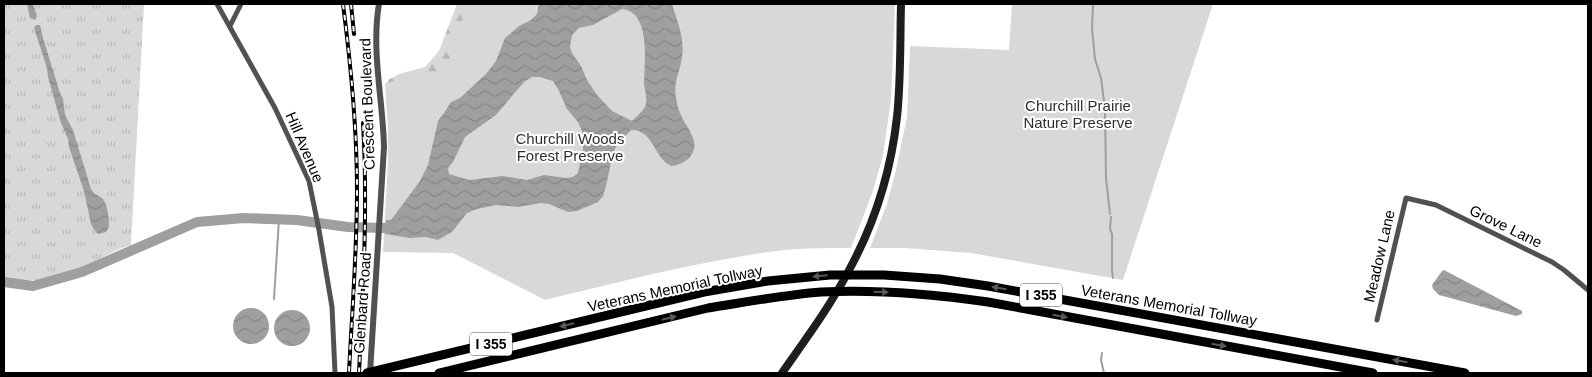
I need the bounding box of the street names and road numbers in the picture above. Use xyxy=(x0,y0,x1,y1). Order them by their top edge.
street label: Crescent Boulevard xyxy=(356,38,378,170)
street label: Hill Avenue xyxy=(283,109,327,185)
street label: Grove Lane xyxy=(1467,201,1545,251)
street label: Meadow Lane xyxy=(1360,208,1398,304)
street label: Glenbard Road xyxy=(350,252,374,354)
street label: Veterans Memorial Tollway xyxy=(586,261,764,315)
street label: Veterans Memorial Tollway xyxy=(1080,281,1259,329)
road number: I 355 xyxy=(1020,284,1062,306)
road number: I 355 xyxy=(470,332,512,356)

